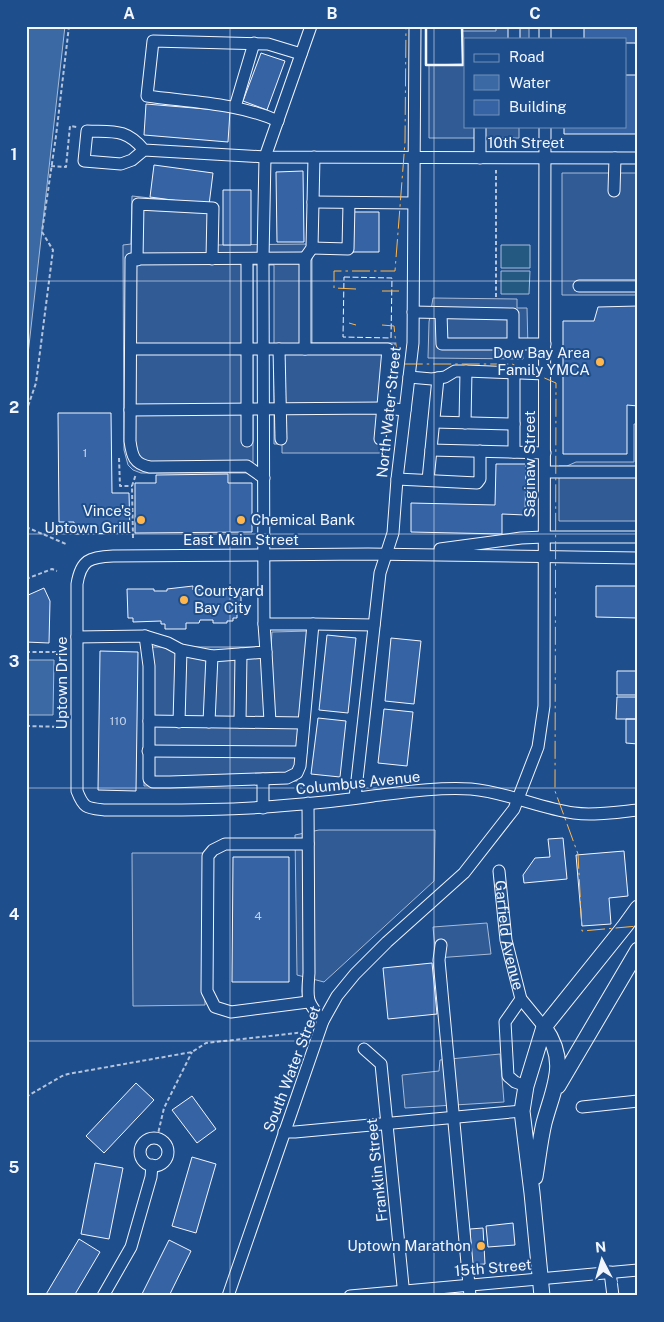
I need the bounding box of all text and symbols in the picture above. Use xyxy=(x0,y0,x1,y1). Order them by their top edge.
text: A xyxy=(123,4,135,23)
text: B xyxy=(327,4,338,23)
text: C xyxy=(529,4,541,23)
legend xyxy=(464,38,626,128)
text: Road xyxy=(509,48,545,65)
text: Water xyxy=(509,74,551,91)
text: Building xyxy=(509,98,567,115)
street label: 10th Street xyxy=(487,134,565,151)
text: 1 xyxy=(11,145,17,164)
place label: Dow Bay Area Family YMCA xyxy=(493,344,590,378)
street label: North Water Street xyxy=(373,345,404,479)
marker: Dow Bay Area Family YMCA xyxy=(594,356,606,368)
text: 2 xyxy=(9,398,19,417)
street label: Saginaw Street xyxy=(521,410,538,518)
house number: 1 xyxy=(83,446,87,460)
place label: Vince's Uptown Grill xyxy=(44,502,131,536)
place label: Chemical Bank xyxy=(251,511,355,528)
marker: Vince's Uptown Grill xyxy=(135,514,147,526)
marker: Chemical Bank xyxy=(235,514,247,526)
street label: East Main Street xyxy=(183,531,299,548)
place label: Courtyard Bay City xyxy=(194,582,264,616)
marker: Courtyard Bay City xyxy=(178,594,190,606)
street label: Uptown Drive xyxy=(53,637,70,730)
text: 3 xyxy=(9,652,19,671)
house number: 110 xyxy=(109,714,127,728)
street label: Columbus Avenue xyxy=(295,768,421,797)
street label: Garfield Avenue xyxy=(492,879,527,992)
text: 4 xyxy=(9,905,20,924)
house number: 4 xyxy=(254,909,262,923)
street label: South Water Street xyxy=(260,1003,324,1134)
street label: Franklin Street xyxy=(363,1117,390,1223)
text: 5 xyxy=(9,1158,20,1177)
north arrow xyxy=(576,1234,626,1284)
place label: Uptown Marathon xyxy=(347,1237,471,1254)
text: N xyxy=(594,1239,607,1256)
marker: Uptown Marathon xyxy=(475,1240,487,1252)
street label: 15th Street xyxy=(454,1256,533,1279)

